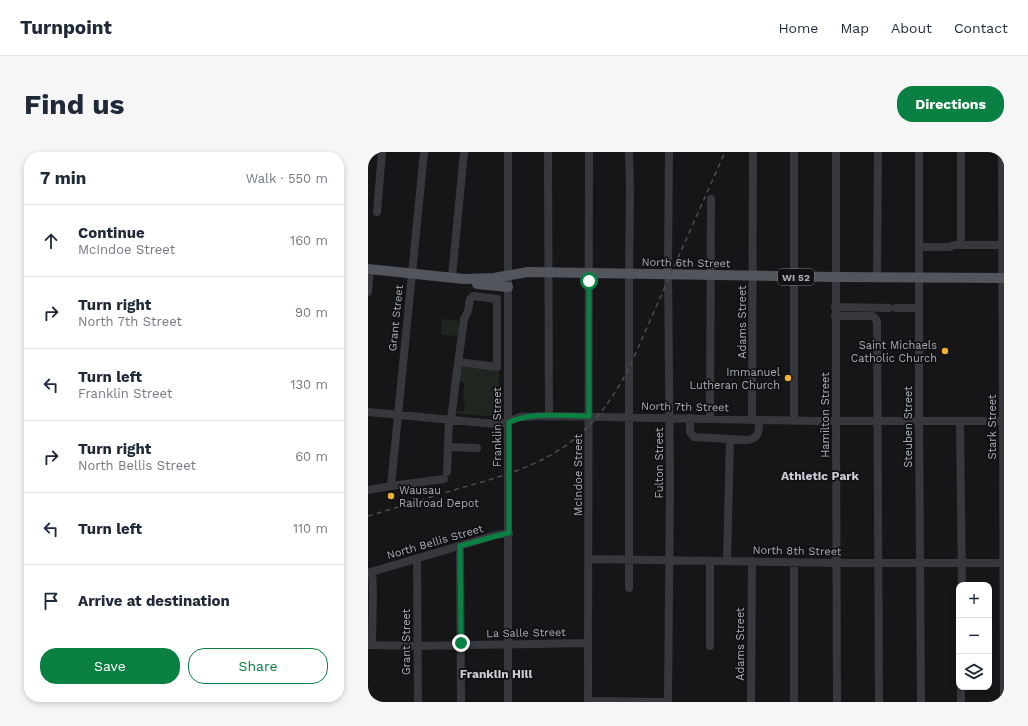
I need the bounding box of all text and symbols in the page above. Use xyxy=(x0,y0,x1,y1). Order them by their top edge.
text: Turnpoint xyxy=(20,16,112,39)
text: Home xyxy=(778,20,818,36)
text: Map xyxy=(840,20,869,36)
text: About xyxy=(891,20,932,36)
text: Contact xyxy=(954,20,1008,36)
button: Directions xyxy=(897,86,1004,122)
text: Find us xyxy=(24,88,124,121)
text: 7 min xyxy=(40,168,86,188)
text: Walk · 550 m xyxy=(246,171,328,186)
text: Continue xyxy=(78,224,145,242)
icon: ahead xyxy=(40,230,62,252)
text: 160 m xyxy=(290,233,328,248)
text: McIndoe Street xyxy=(78,242,175,257)
street label: North 6th Street xyxy=(641,256,731,270)
road number: WI 52 xyxy=(778,269,814,285)
route start xyxy=(580,272,598,290)
street label: Grant Street xyxy=(386,284,406,352)
street label: Adams Street xyxy=(736,285,749,359)
text: Turn right xyxy=(78,296,151,314)
icon: right xyxy=(40,302,62,324)
text: 90 m xyxy=(295,305,328,320)
text: North 7th Street xyxy=(78,314,182,329)
place label: Saint Michaels Catholic Church xyxy=(851,339,937,365)
marker: Saint Michaels Catholic Church xyxy=(940,346,950,356)
place label: Immanuel Lutheran Church xyxy=(689,366,781,392)
text: Turn left xyxy=(78,368,142,386)
street label: Hamilton Street xyxy=(819,372,832,458)
marker: Immanuel Lutheran Church xyxy=(783,373,793,383)
icon: left xyxy=(40,374,62,396)
text: 130 m xyxy=(290,377,328,392)
text: Franklin Street xyxy=(78,386,172,401)
street label: Steuben Street xyxy=(902,386,915,468)
street label: Franklin Street xyxy=(491,387,504,467)
street label: Stark Street xyxy=(986,394,999,460)
street label: North 7th Street xyxy=(641,400,729,414)
street label: Fulton Street xyxy=(653,427,666,499)
street label: McIndoe Street xyxy=(572,434,585,516)
text: Turn right xyxy=(78,440,151,458)
icon: right xyxy=(40,446,62,468)
text: 60 m xyxy=(295,449,328,464)
text: North Bellis Street xyxy=(78,458,196,473)
district label: Athletic Park xyxy=(781,469,860,483)
place label: Wausau Railroad Depot xyxy=(399,484,479,510)
marker: Wausau Railroad Depot xyxy=(386,491,396,501)
icon: left xyxy=(40,518,62,540)
text: Turn left xyxy=(78,520,142,538)
text: 110 m xyxy=(293,521,328,536)
street label: North Bellis Street xyxy=(385,522,485,562)
street label: North 8th Street xyxy=(752,544,842,558)
map controls xyxy=(956,582,992,690)
button: + xyxy=(956,582,992,618)
icon: arrive xyxy=(40,590,62,612)
text: Arrive at destination xyxy=(78,592,230,610)
street label: Adams Street xyxy=(734,607,747,681)
street label: Grant Street xyxy=(400,608,413,675)
button: − xyxy=(956,618,992,654)
street label: La Salle Street xyxy=(486,626,566,640)
route end xyxy=(452,634,470,652)
button: Save xyxy=(40,648,180,684)
button: Share xyxy=(188,648,328,684)
button: layers xyxy=(956,654,992,690)
district label: Franklin Hill xyxy=(460,667,532,681)

